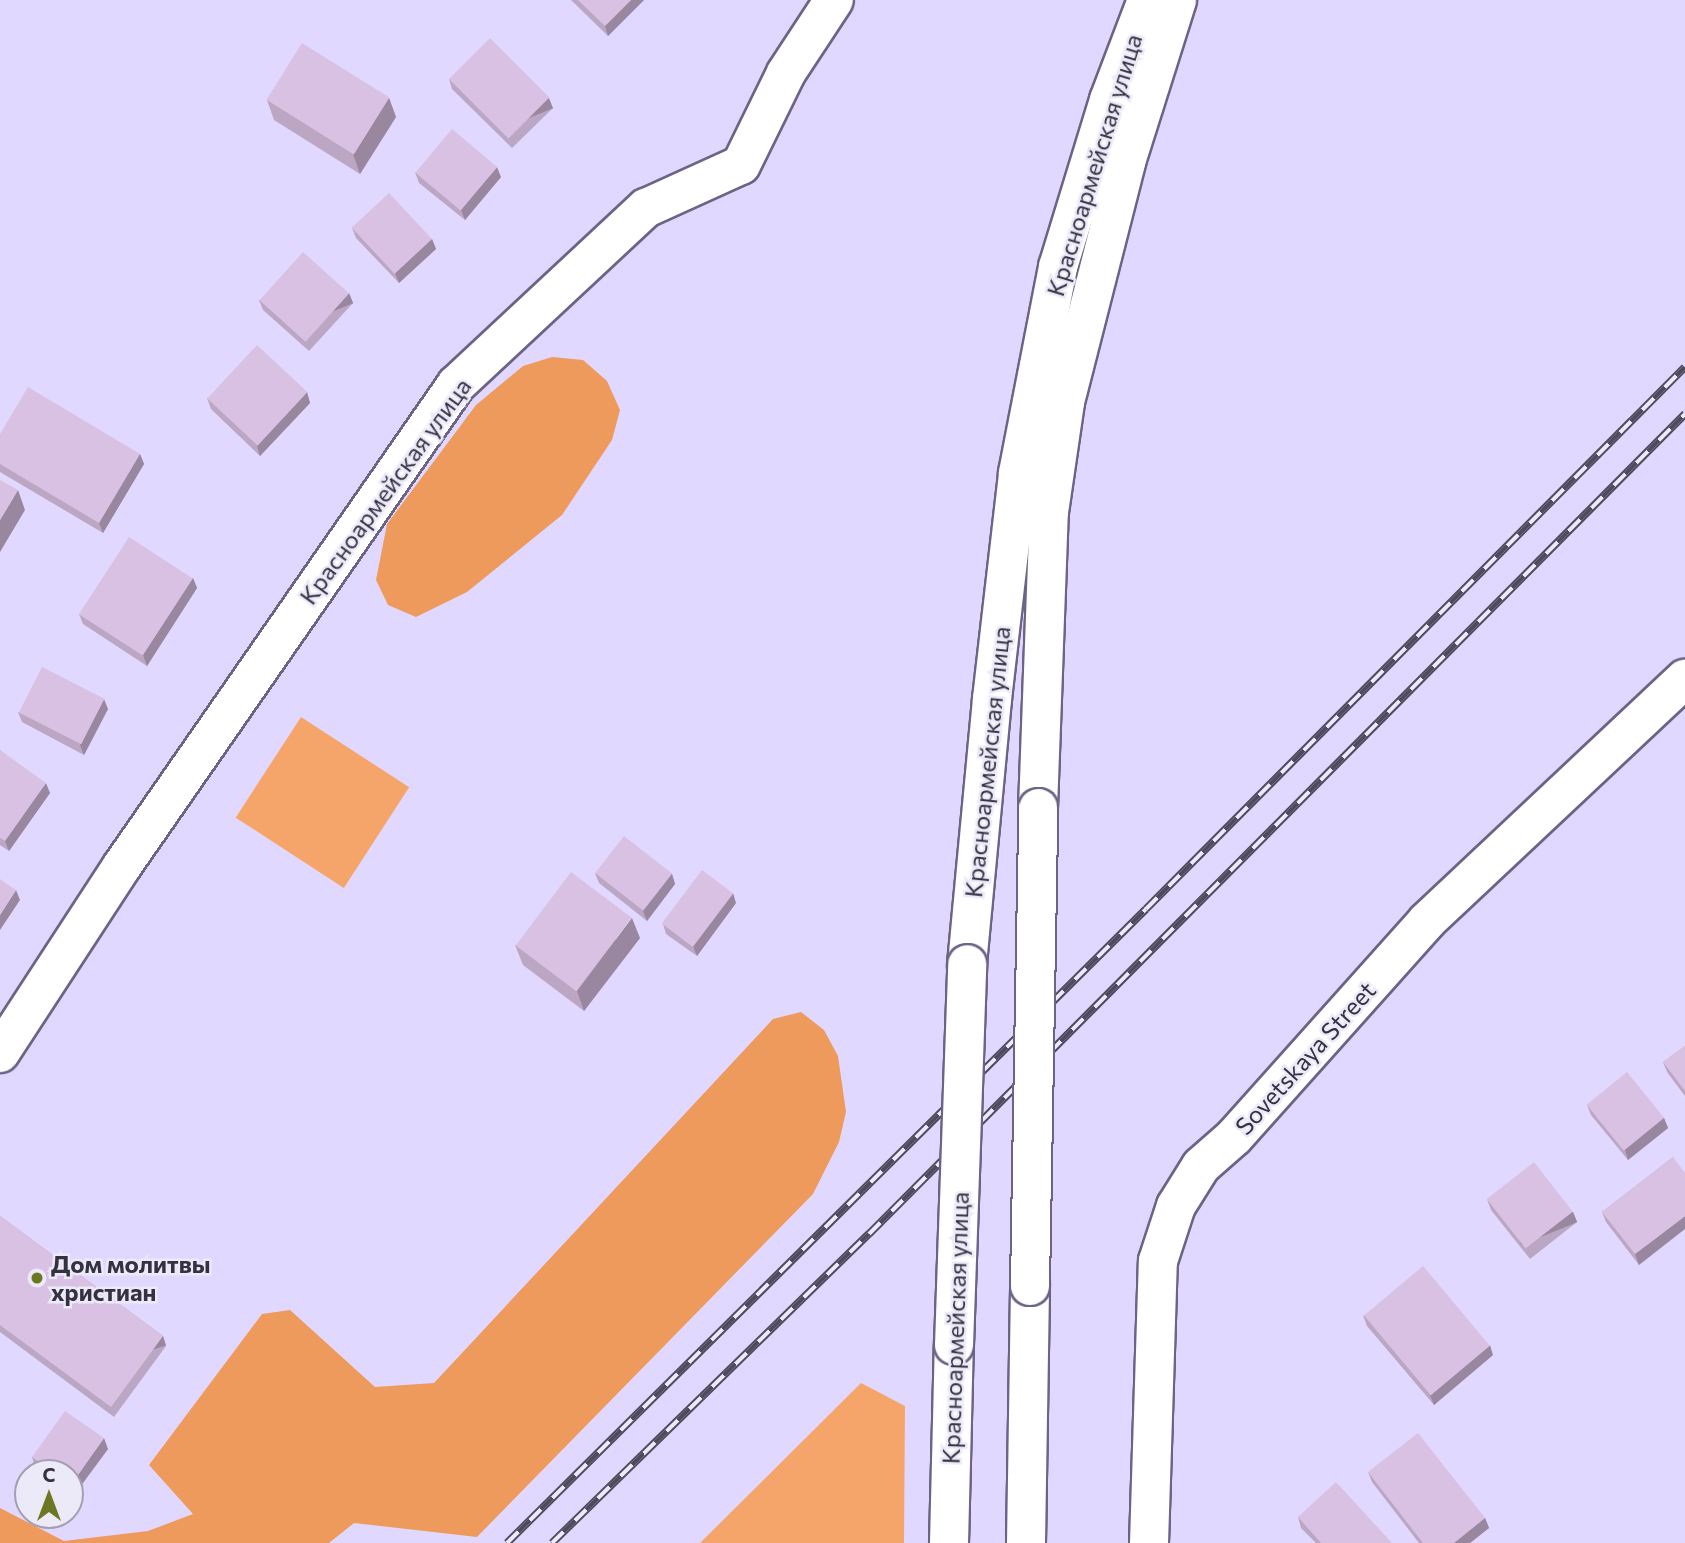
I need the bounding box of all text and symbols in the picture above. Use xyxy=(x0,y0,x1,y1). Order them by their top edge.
street label: Красноармейская улица xyxy=(1040,31,1148,299)
street label: Красноармейская улица xyxy=(293,372,477,610)
street label: Красноармейская улица xyxy=(958,625,1016,899)
street label: Sovetskaya Street xyxy=(1229,976,1381,1140)
street label: Красноармейская улица xyxy=(936,1191,974,1465)
place label: Дом молитвы христиан xyxy=(51,1250,211,1306)
marker: Дом молитвы христиан xyxy=(29,1270,45,1286)
north arrow xyxy=(14,1459,84,1529)
text: С xyxy=(43,1463,56,1486)

